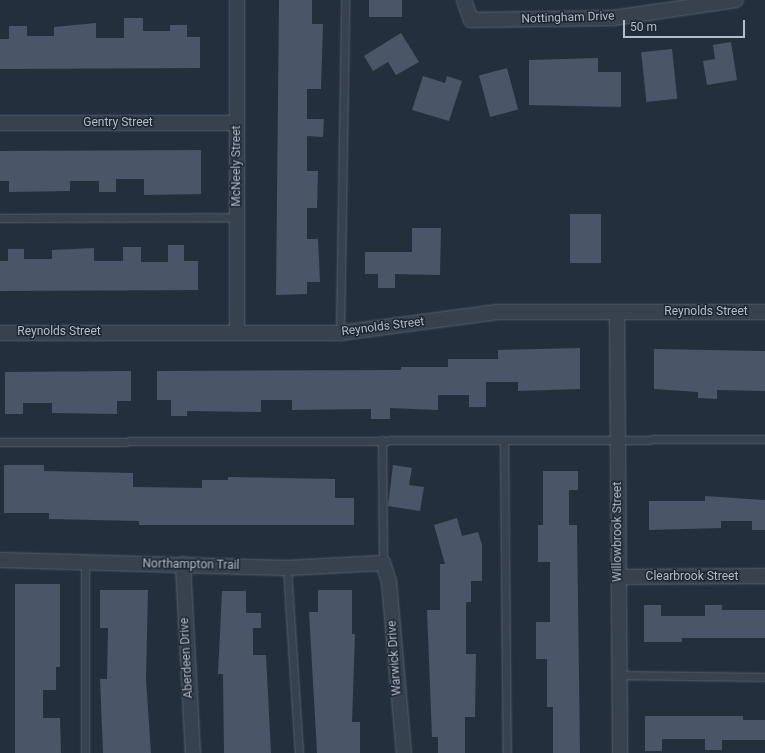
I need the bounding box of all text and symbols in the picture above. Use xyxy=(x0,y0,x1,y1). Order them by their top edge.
street label: Nottingham Drive xyxy=(521,9,615,27)
scale bar xyxy=(625,12,747,38)
text: 50 m xyxy=(630,20,657,34)
street label: Gentry Street xyxy=(83,116,153,130)
street label: McNeely Street xyxy=(230,125,244,207)
street label: Reynolds Street xyxy=(664,305,748,319)
street label: Reynolds Street xyxy=(341,315,425,339)
street label: Reynolds Street xyxy=(17,325,101,339)
street label: Willowbrook Street xyxy=(611,482,625,582)
street label: Northampton Trail xyxy=(142,557,240,573)
street label: Clearbrook Street xyxy=(646,570,738,584)
street label: Aberdeen Drive xyxy=(178,617,196,699)
street label: Warwick Drive xyxy=(385,620,405,696)

